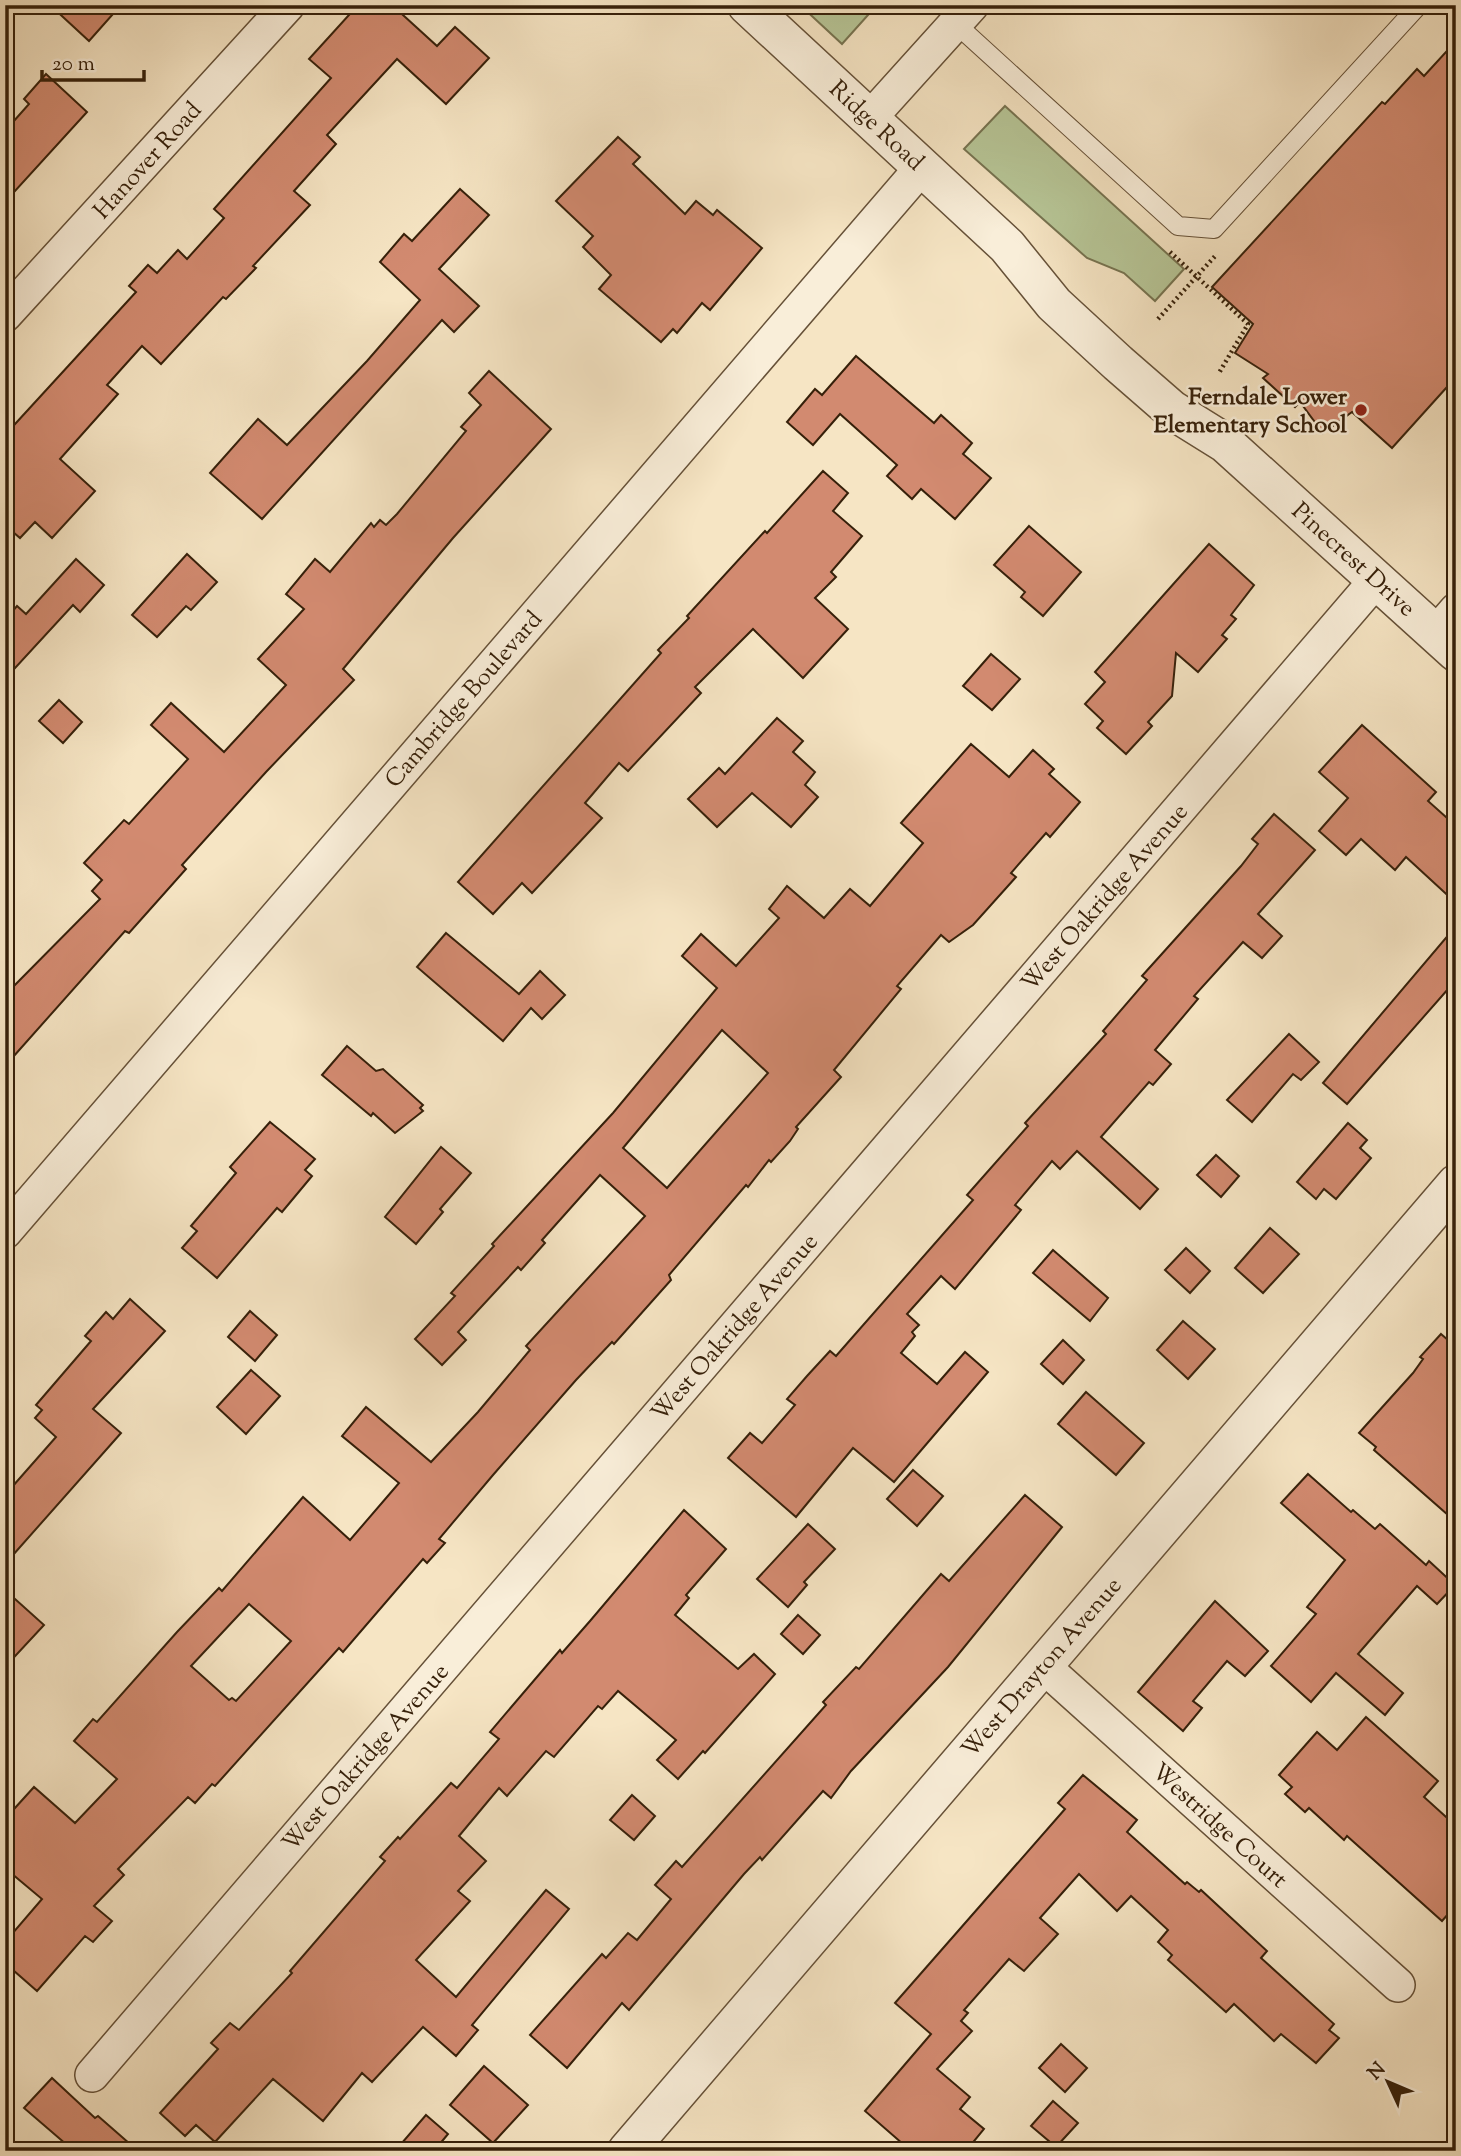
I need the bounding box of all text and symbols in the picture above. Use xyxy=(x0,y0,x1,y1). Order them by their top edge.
scale bar xyxy=(42,38,144,82)
text: 20 m xyxy=(52,50,95,80)
street label: Ridge Road xyxy=(820,73,931,180)
street label: Hanover Road xyxy=(86,95,211,228)
place label: Ferndale Lower Elementary School xyxy=(1153,381,1348,443)
marker: Ferndale Lower Elementary School xyxy=(1353,402,1369,418)
street label: Pinecrest Drive xyxy=(1283,495,1422,626)
street label: Cambridge Boulevard xyxy=(378,604,551,796)
street label: West Oakridge Avenue xyxy=(1014,797,1197,1000)
street label: West Oakridge Avenue xyxy=(644,1227,827,1430)
street label: West Drayton Avenue xyxy=(954,1570,1131,1766)
street label: West Oakridge Avenue xyxy=(275,1657,458,1860)
street label: Westridge Court xyxy=(1143,1756,1294,1897)
north arrow xyxy=(1352,2048,1422,2118)
text: N xyxy=(1363,2057,1393,2087)

